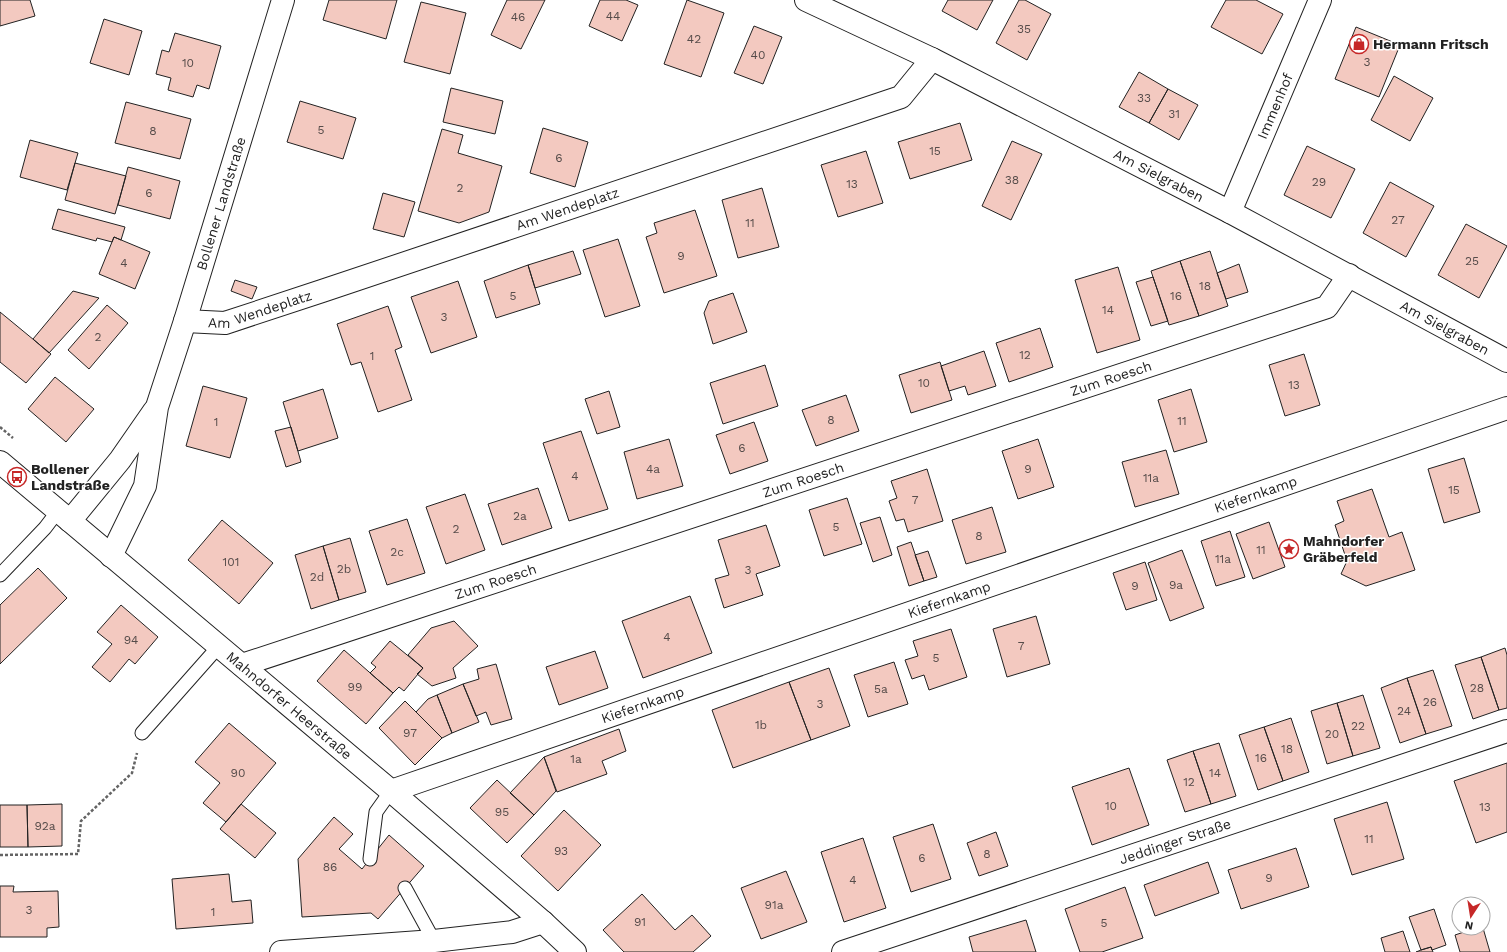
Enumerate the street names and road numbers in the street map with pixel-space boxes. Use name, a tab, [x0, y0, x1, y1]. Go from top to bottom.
street label: Immenhof	[1254, 70, 1296, 141]
street label: Bollener Landstraße	[193, 135, 249, 272]
street label: Am Sielgraben	[1111, 146, 1206, 205]
street label: Am Wendeplatz	[514, 184, 621, 233]
street label: Am Wendeplatz	[208, 287, 314, 331]
street label: Am Sielgraben	[1397, 297, 1492, 358]
street label: Zum Roesch	[1068, 357, 1154, 399]
street label: Zum Roesch	[760, 459, 846, 501]
street label: Kiefernkamp	[1212, 473, 1299, 516]
street label: Zum Roesch	[453, 560, 538, 602]
street label: Kiefernkamp	[906, 578, 993, 621]
street label: Mahndorfer Heerstraße	[223, 648, 355, 763]
street label: Kiefernkamp	[599, 683, 686, 726]
street label: Jeddinger Straße	[1117, 815, 1233, 867]

